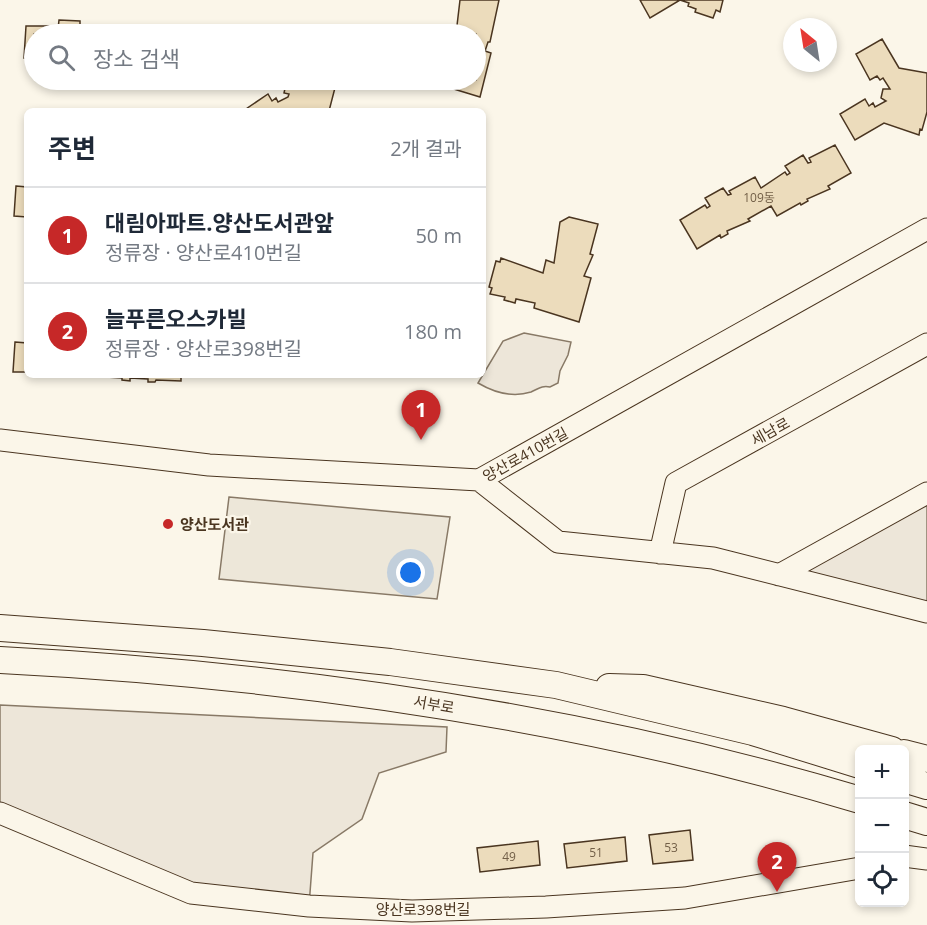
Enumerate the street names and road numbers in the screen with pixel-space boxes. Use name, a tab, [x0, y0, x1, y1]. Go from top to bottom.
street label: 세남로	[747, 412, 793, 450]
street label: 양산로410번길	[479, 422, 571, 486]
street label: 서부로	[412, 691, 456, 717]
street label: 양산로398번길	[376, 899, 470, 919]

